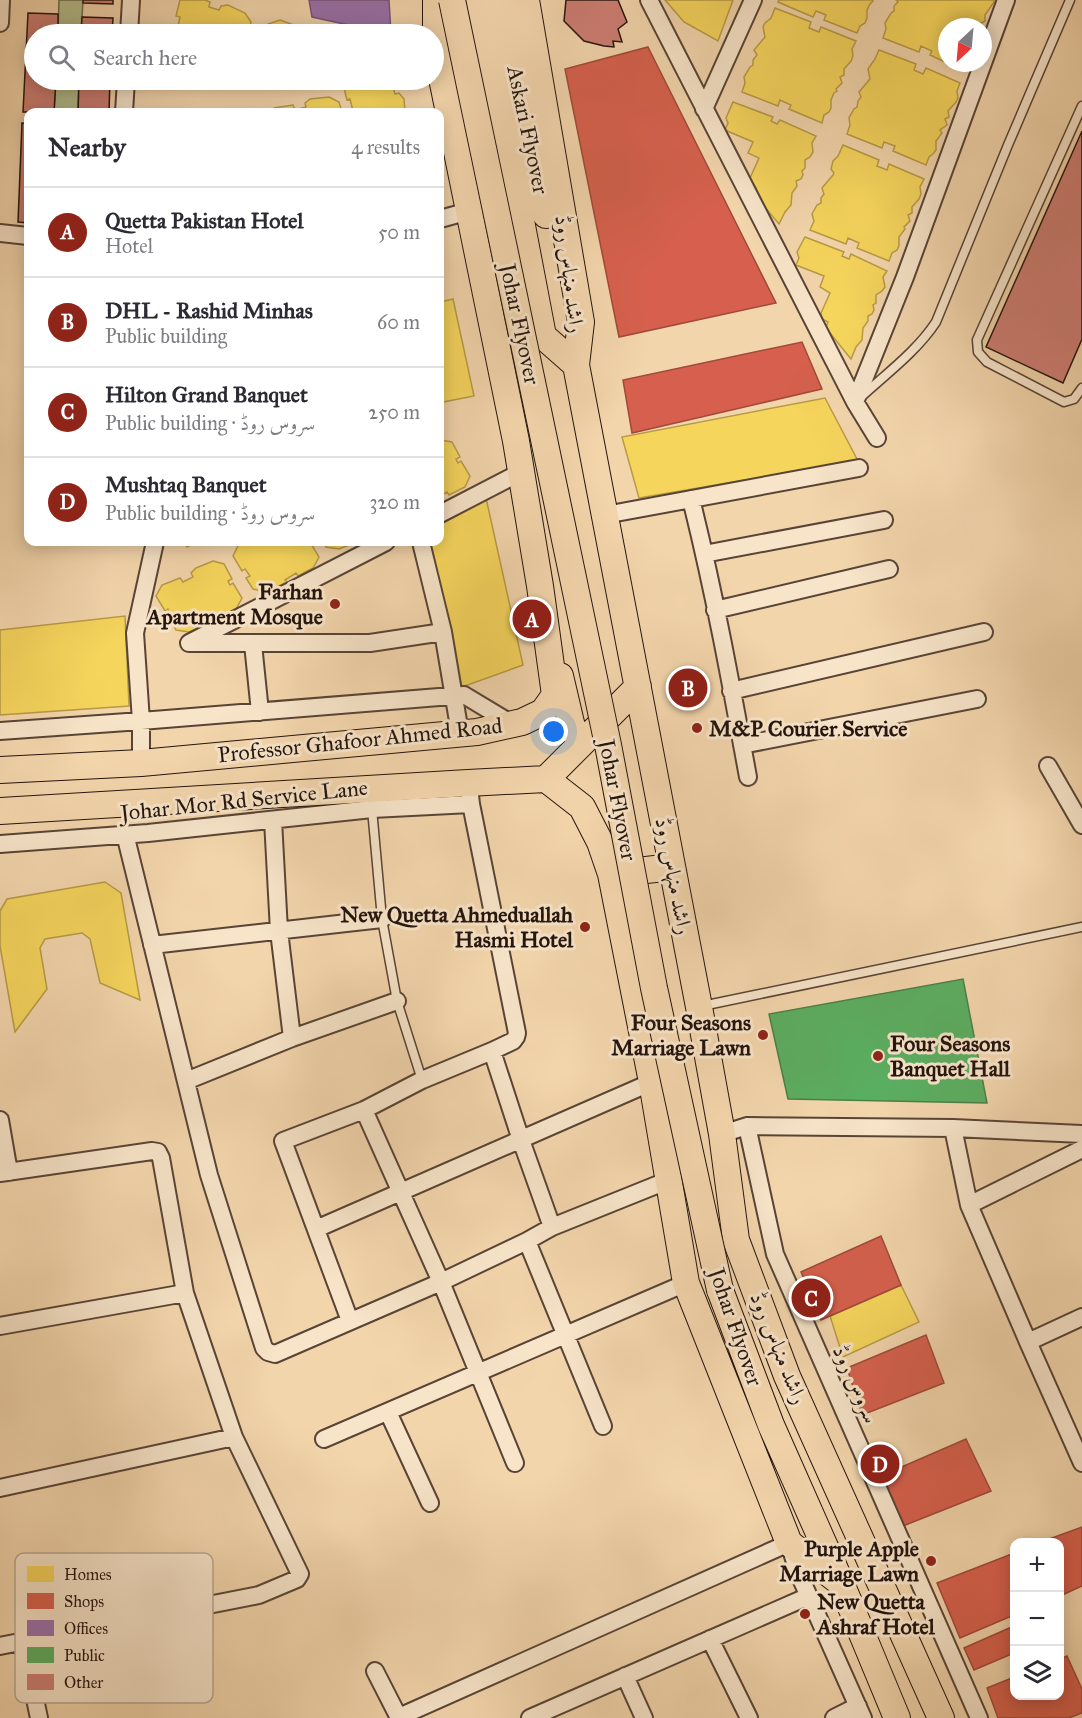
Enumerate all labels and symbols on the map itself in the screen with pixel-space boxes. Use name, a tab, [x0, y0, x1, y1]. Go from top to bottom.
north arrow	[938, 18, 992, 72]
street label: Askari Flyover	[501, 63, 555, 197]
street label: راشد منہاس روڈ	[548, 213, 591, 335]
street label: Johar Flyover	[494, 259, 546, 388]
place label: Farhan Apartment Mosque	[145, 578, 323, 630]
pin: A	[512, 596, 552, 642]
marker: Farhan Apartment Mosque	[328, 597, 342, 611]
pin: B	[668, 666, 708, 710]
street label: Professor Ghafoor Ahmed Road	[216, 712, 504, 768]
place label: M&P Courier Service	[709, 715, 907, 742]
your location	[539, 717, 568, 746]
marker: M&P Courier Service	[690, 721, 704, 735]
street label: Johar Flyover	[593, 735, 643, 864]
street label: Johar Mor Rd Service Lane	[117, 774, 369, 827]
street label: راشد منہاس روڈ	[648, 815, 699, 937]
place label: New Quetta Ahmeduallah Hasmi Hotel	[340, 901, 574, 953]
marker: New Quetta Ahmeduallah Hasmi Hotel	[578, 920, 592, 934]
place label: Four Seasons Marriage Lawn	[611, 1009, 751, 1061]
marker: Four Seasons Marriage Lawn	[756, 1028, 770, 1042]
place label: Four Seasons Banquet Hall	[890, 1030, 1011, 1082]
marker: Four Seasons Banquet Hall	[871, 1049, 885, 1063]
street label: Johar Flyover	[703, 1263, 769, 1390]
pin: C	[792, 1276, 830, 1320]
street label: راشد منہاس روڈ	[743, 1288, 814, 1409]
street label: سروس روڈ	[826, 1341, 885, 1428]
pin: D	[860, 1442, 900, 1486]
place label: Purple Apple Marriage Lawn	[779, 1535, 919, 1587]
legend	[15, 1553, 213, 1703]
marker: Purple Apple Marriage Lawn	[924, 1554, 938, 1568]
text: Homes	[64, 1565, 112, 1584]
place label: New Quetta Ashraf Hotel	[815, 1588, 936, 1640]
text: Shops	[64, 1592, 104, 1611]
marker: New Quetta Ashraf Hotel	[798, 1607, 812, 1621]
text: Offices	[64, 1619, 108, 1638]
text: Public	[64, 1646, 105, 1665]
text: Other	[64, 1673, 103, 1692]

